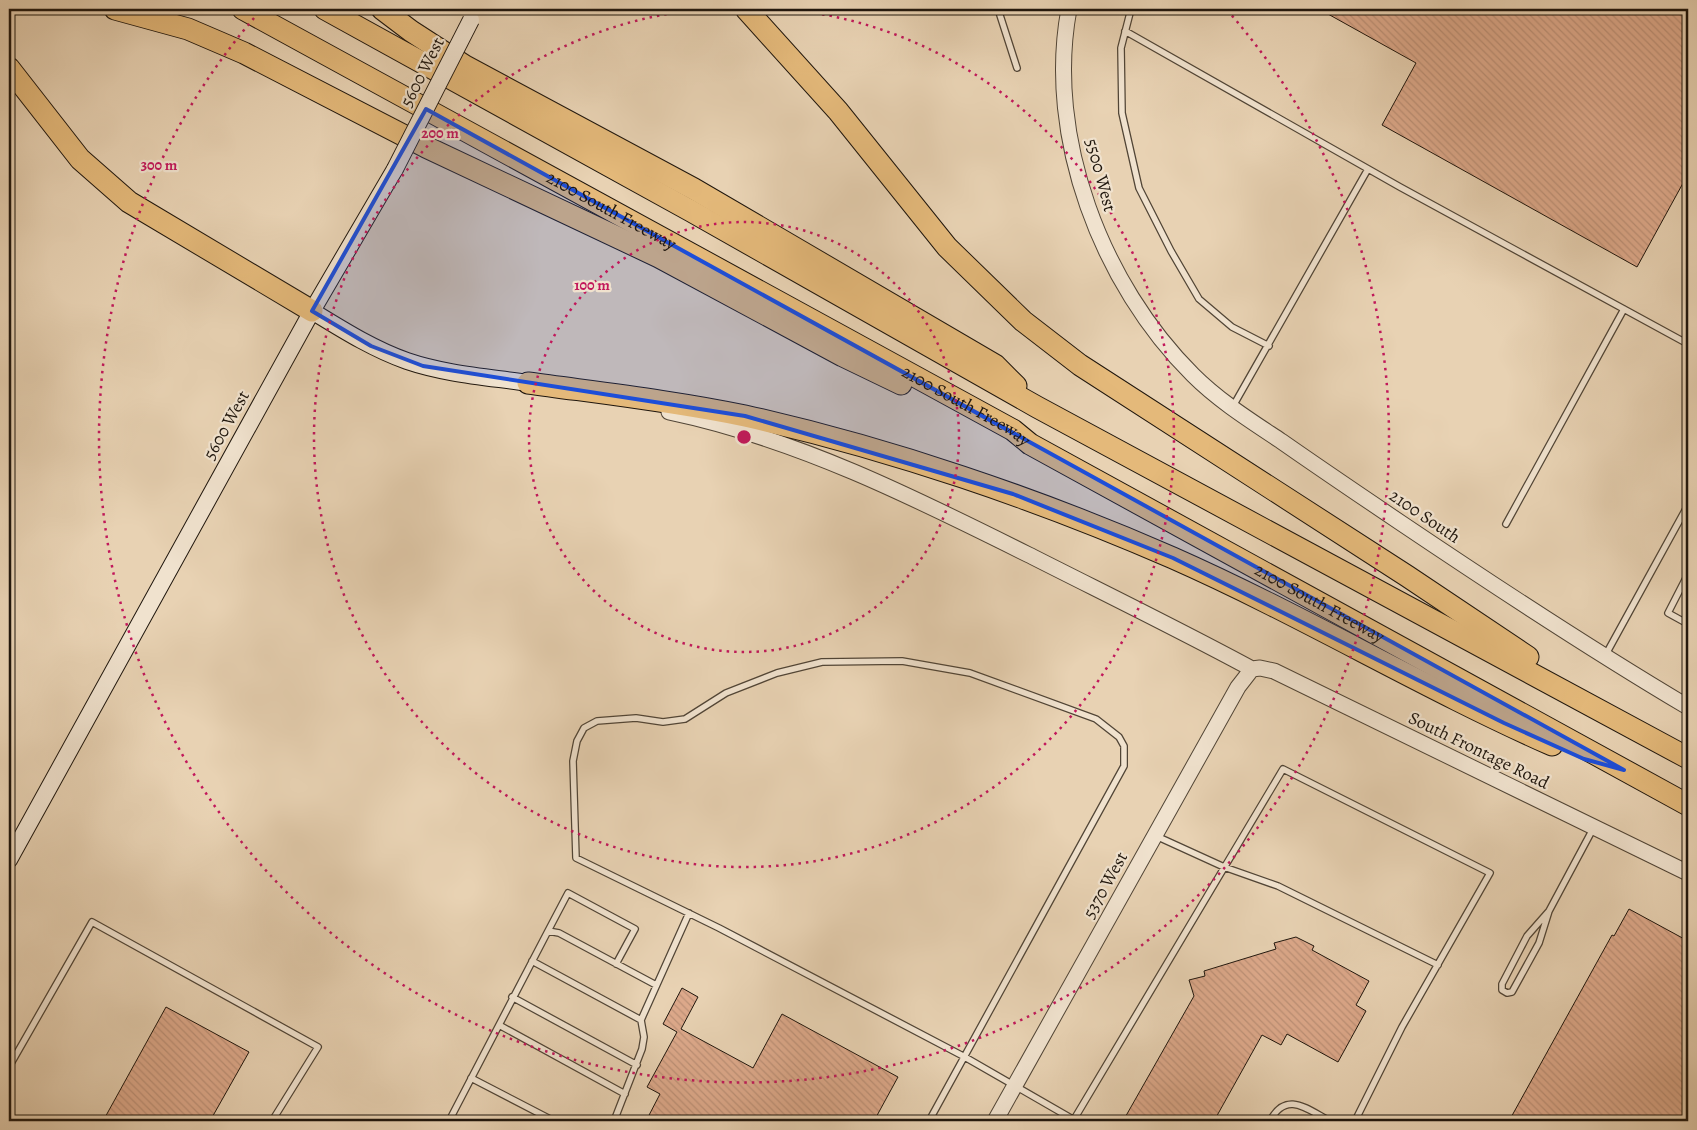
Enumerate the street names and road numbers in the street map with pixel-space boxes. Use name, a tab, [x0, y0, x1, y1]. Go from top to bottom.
street label: 5600 West	[394, 33, 450, 111]
street label: 5500 West	[1080, 136, 1122, 214]
street label: 2100 South Freeway	[542, 165, 682, 256]
street label: 2100 South Freeway	[898, 360, 1037, 452]
street label: 5600 West	[197, 386, 255, 464]
street label: 2100 South	[1385, 483, 1466, 549]
street label: 2100 South Freeway	[1250, 558, 1390, 649]
street label: South Frontage Road	[1405, 705, 1554, 795]
street label: 5370 West	[1077, 847, 1133, 923]

